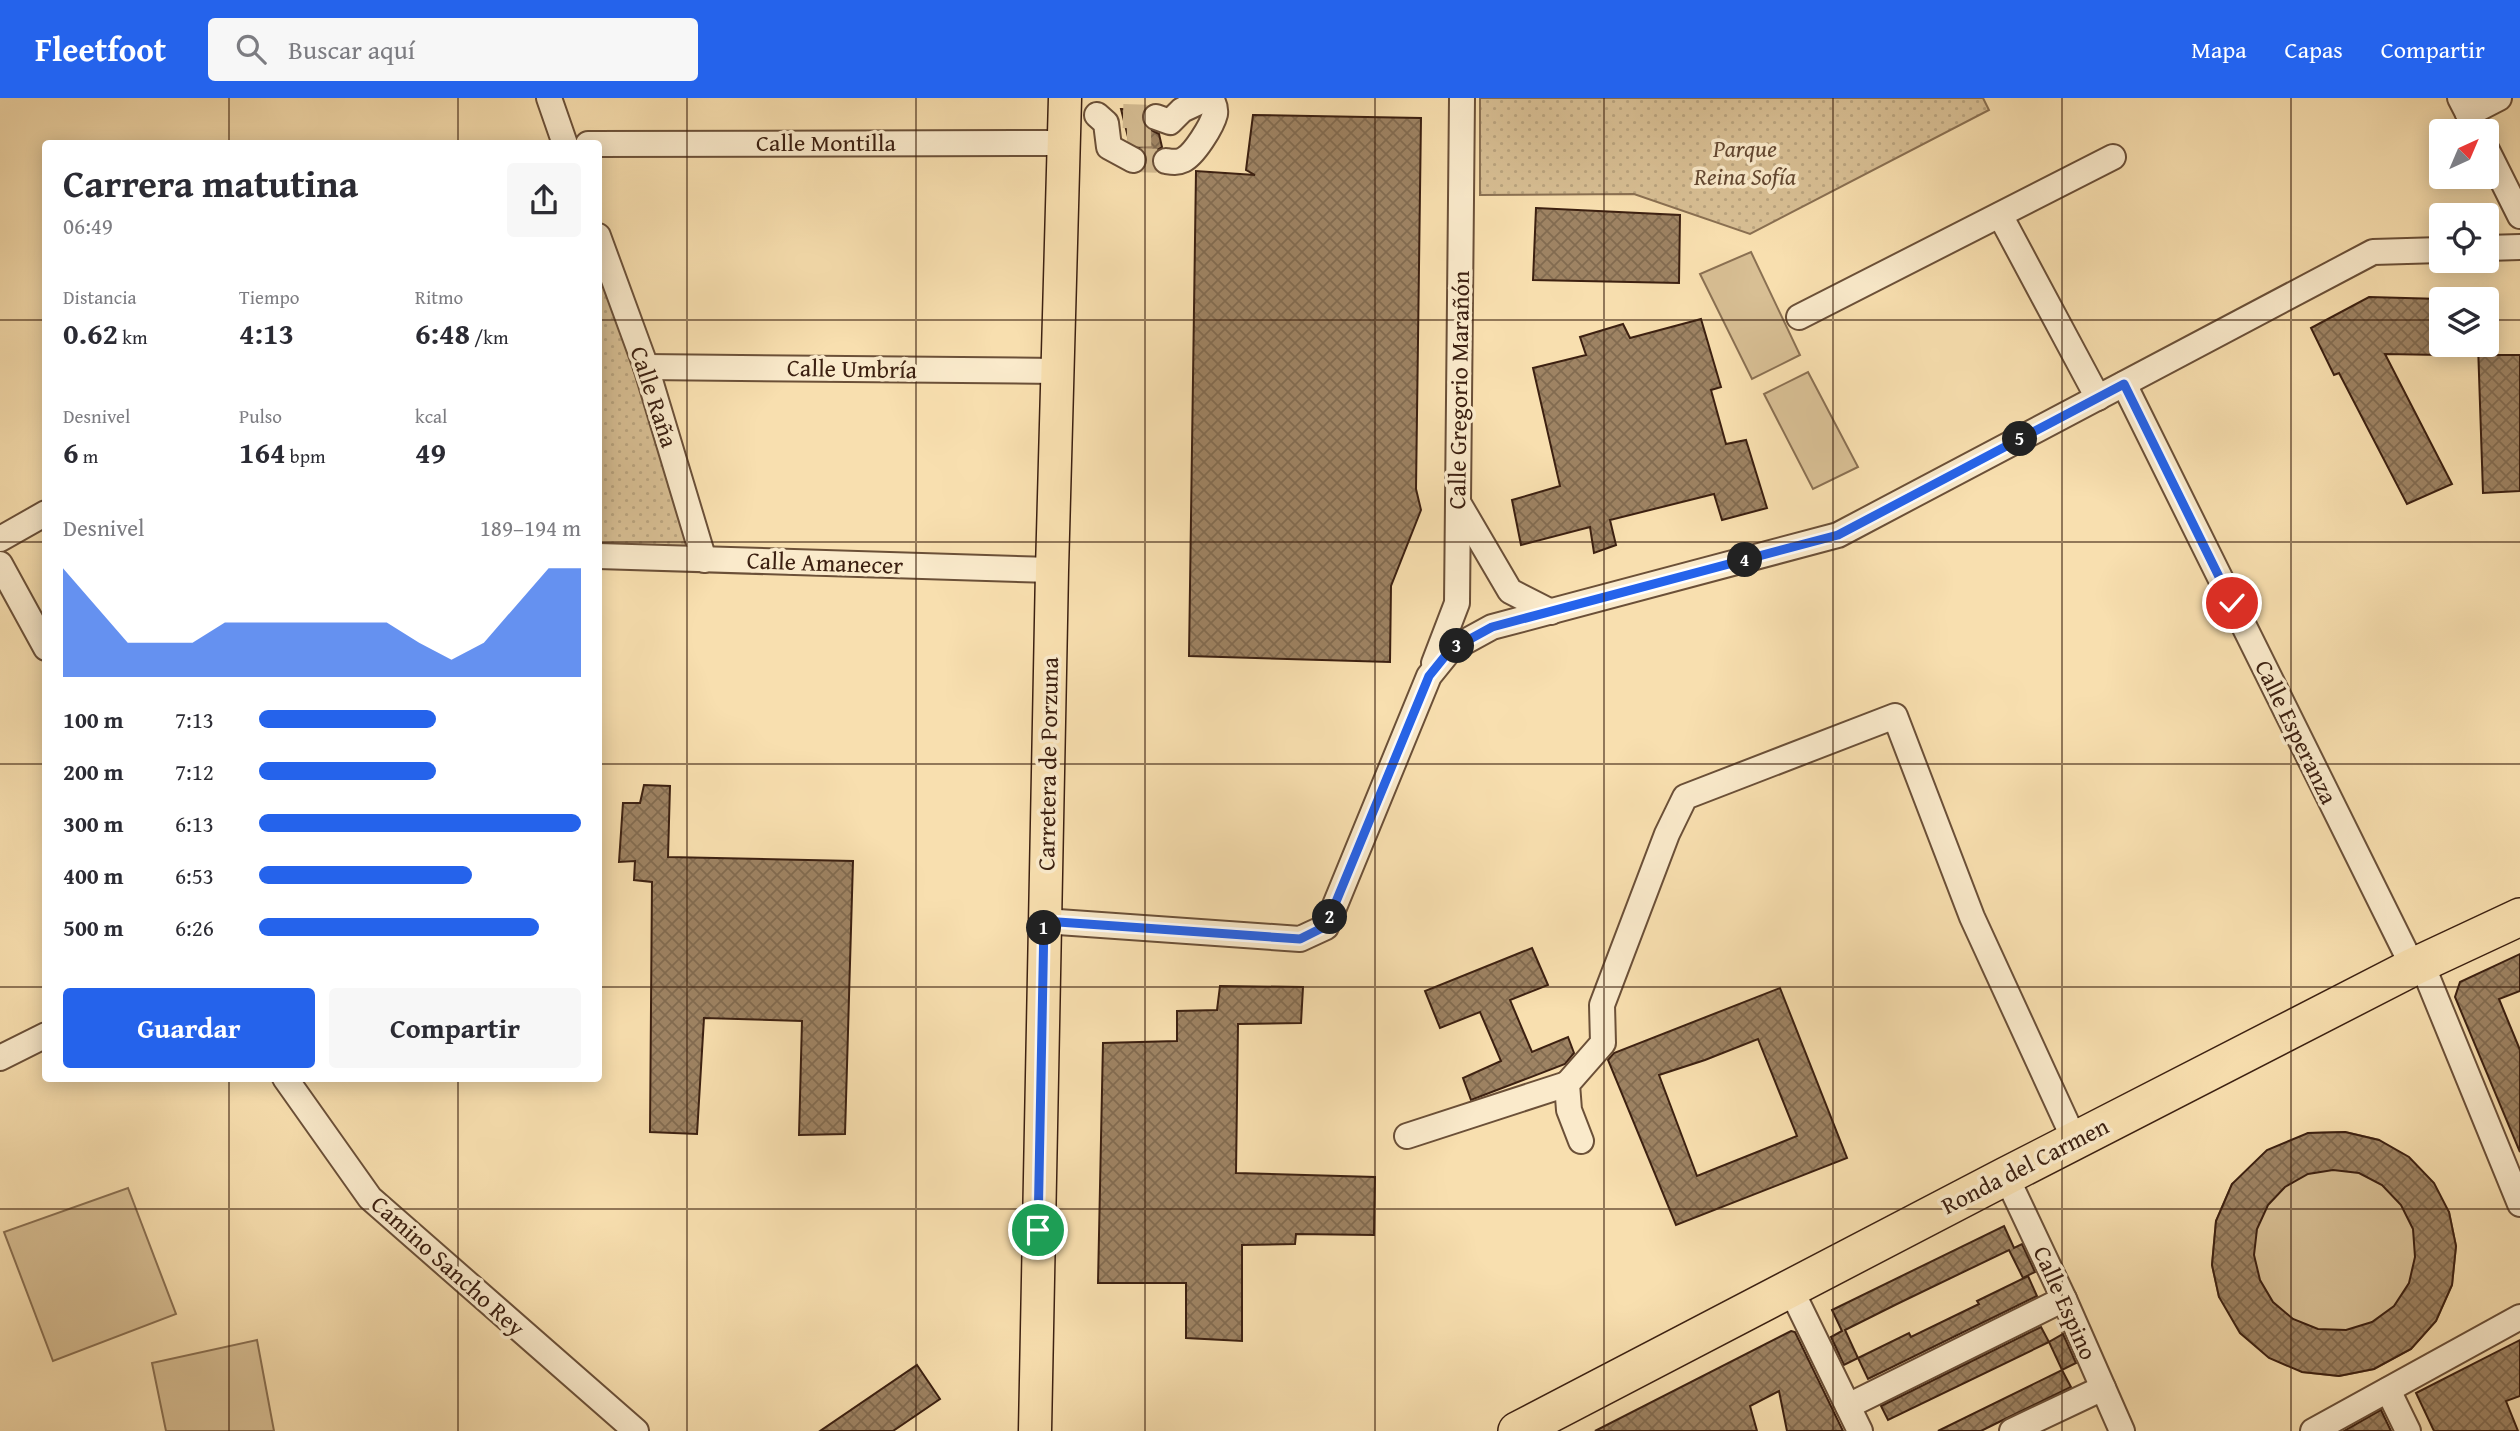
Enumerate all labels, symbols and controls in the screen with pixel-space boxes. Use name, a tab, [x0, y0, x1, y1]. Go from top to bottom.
search box	[208, 18, 698, 81]
text: Fleetfoot	[35, 25, 166, 73]
icon: search	[232, 30, 270, 68]
text: Buscar aquí	[288, 30, 415, 69]
text: Mapa	[2191, 32, 2247, 67]
text: Capas	[2285, 32, 2343, 67]
text: Compartir	[2381, 32, 2485, 67]
north arrow	[2429, 119, 2499, 189]
map controls	[2429, 119, 2499, 357]
street label: Calle Montilla	[756, 125, 897, 160]
park label: Parque Reina Sofía	[1693, 131, 1796, 194]
text: Carrera matutina	[63, 155, 358, 211]
button: share	[507, 163, 581, 237]
button: locate	[2429, 203, 2499, 273]
text: 06:49	[63, 209, 113, 242]
street label: Calle Gregorio Marañón	[1439, 270, 1478, 510]
text: Distancia	[63, 283, 137, 311]
text: Tiempo	[239, 283, 299, 311]
text: Ritmo	[415, 283, 463, 311]
button: layers	[2429, 287, 2499, 357]
text: 0.62	[63, 311, 118, 355]
text: 4:13	[239, 311, 294, 355]
text: 6:48	[415, 311, 470, 355]
text: km	[118, 323, 147, 351]
text: /km	[470, 323, 508, 351]
street label: Calle Raña	[622, 342, 687, 453]
street label: Calle Umbría	[787, 350, 918, 387]
text: Desnivel	[63, 402, 130, 430]
text: Pulso	[239, 402, 282, 430]
text: kcal	[415, 402, 447, 430]
pin: 5	[2002, 422, 2038, 456]
text: 5	[2015, 424, 2024, 452]
text: 6	[63, 430, 79, 474]
text: 164	[239, 430, 286, 474]
text: 49	[415, 430, 446, 474]
text: m	[79, 442, 98, 470]
text: bpm	[286, 442, 325, 470]
text: Desnivel	[63, 511, 144, 544]
text: 189–194 m	[480, 511, 581, 544]
street label: Calle Amanecer	[746, 542, 904, 583]
pin: 4	[1728, 542, 1762, 578]
text: 4	[1740, 545, 1749, 573]
pin	[2202, 573, 2262, 633]
icon: check	[2213, 584, 2251, 622]
pin: 3	[1440, 628, 1474, 664]
text: 3	[1452, 631, 1461, 659]
street label: Calle Esperanza	[2246, 654, 2347, 810]
street label: Carretera de Porzuna	[1028, 656, 1067, 871]
text: 100 m	[63, 703, 124, 736]
text: 7:13	[175, 703, 214, 736]
text: 200 m	[63, 755, 124, 788]
text: 7:12	[175, 755, 214, 788]
text: 300 m	[63, 807, 124, 840]
text: 6:13	[175, 807, 214, 840]
text: 400 m	[63, 859, 124, 892]
text: 6:53	[175, 859, 214, 892]
pin: 2	[1312, 900, 1348, 934]
text: 2	[1325, 902, 1334, 930]
pin: 1	[1026, 910, 1062, 946]
text: 500 m	[63, 911, 124, 944]
text: 6:26	[175, 911, 214, 944]
text: 1	[1039, 913, 1048, 941]
button: Guardar	[63, 988, 315, 1068]
button: Compartir	[329, 988, 581, 1068]
street label: Ronda del Carmen	[1935, 1108, 2115, 1223]
street label: Camino Sancho Rey	[364, 1187, 533, 1344]
pin	[1008, 1200, 1068, 1260]
icon: arrive	[1019, 1211, 1057, 1249]
street label: Calle Espino	[2025, 1240, 2106, 1365]

